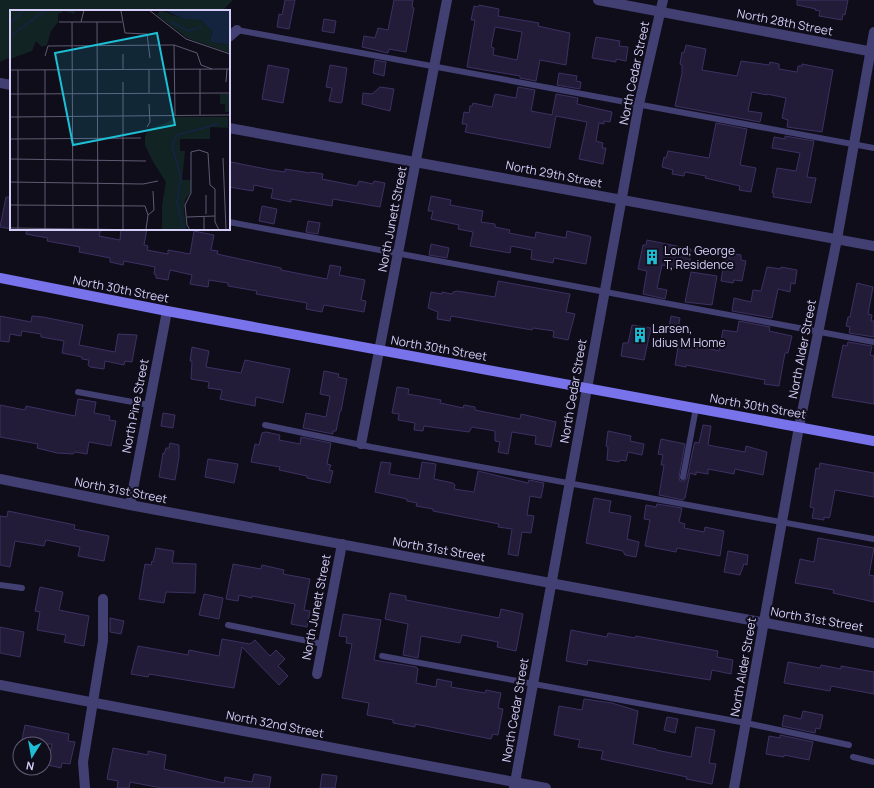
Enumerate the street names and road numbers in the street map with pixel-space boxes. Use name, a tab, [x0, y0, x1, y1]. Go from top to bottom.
street label: North 28th Street	[736, 4, 835, 40]
street label: North Cedar Street	[615, 20, 653, 126]
street label: North 29th Street	[504, 156, 604, 192]
street label: North Junett Street	[373, 165, 411, 273]
street label: North 30th Street	[72, 271, 171, 307]
street label: North Alder Street	[784, 298, 820, 400]
street label: North 30th Street	[390, 331, 489, 365]
street label: North Cedar Street	[555, 337, 591, 444]
street label: North Pine Street	[118, 357, 153, 455]
street label: North 30th Street	[709, 389, 808, 423]
street label: North 31st Street	[73, 473, 169, 507]
street label: North 31st Street	[391, 532, 487, 566]
street label: North Junett Street	[297, 553, 335, 661]
street label: North 31st Street	[769, 602, 865, 636]
street label: North Alder Street	[726, 616, 760, 718]
street label: North Cedar Street	[497, 656, 533, 763]
street label: North 32nd Street	[225, 706, 326, 742]

